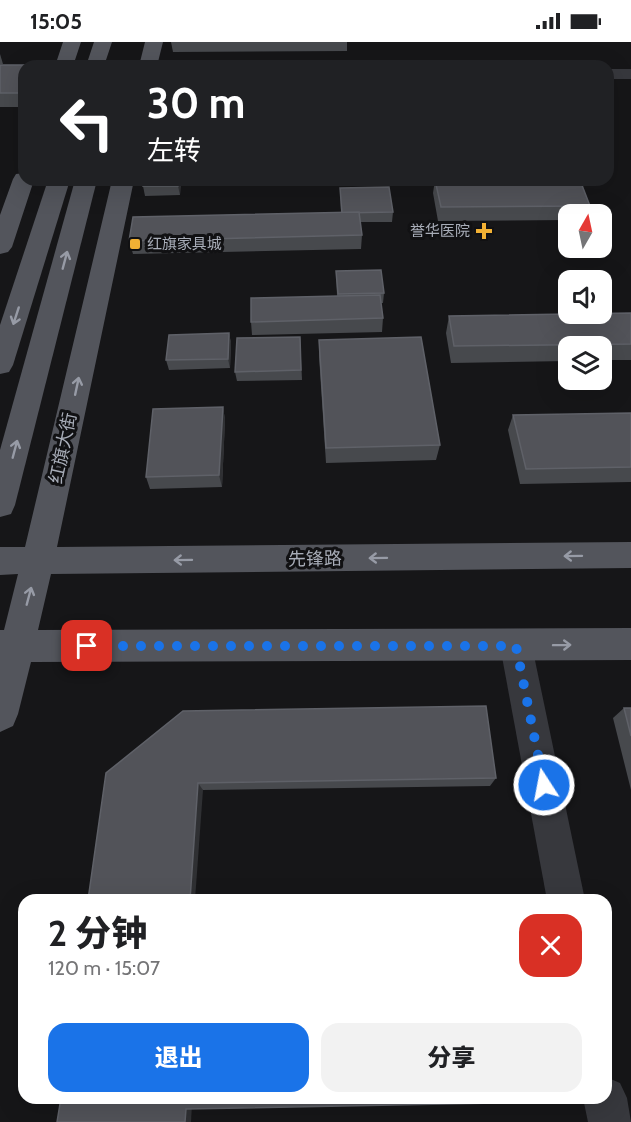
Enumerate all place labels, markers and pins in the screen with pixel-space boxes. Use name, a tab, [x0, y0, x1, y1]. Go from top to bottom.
place label: 誉华医院	[410, 222, 470, 240]
marker: 誉华医院	[475, 222, 493, 240]
place label: 红旗家具城	[147, 235, 222, 253]
marker: 红旗家具城	[128, 237, 142, 251]
pin	[61, 620, 112, 671]

